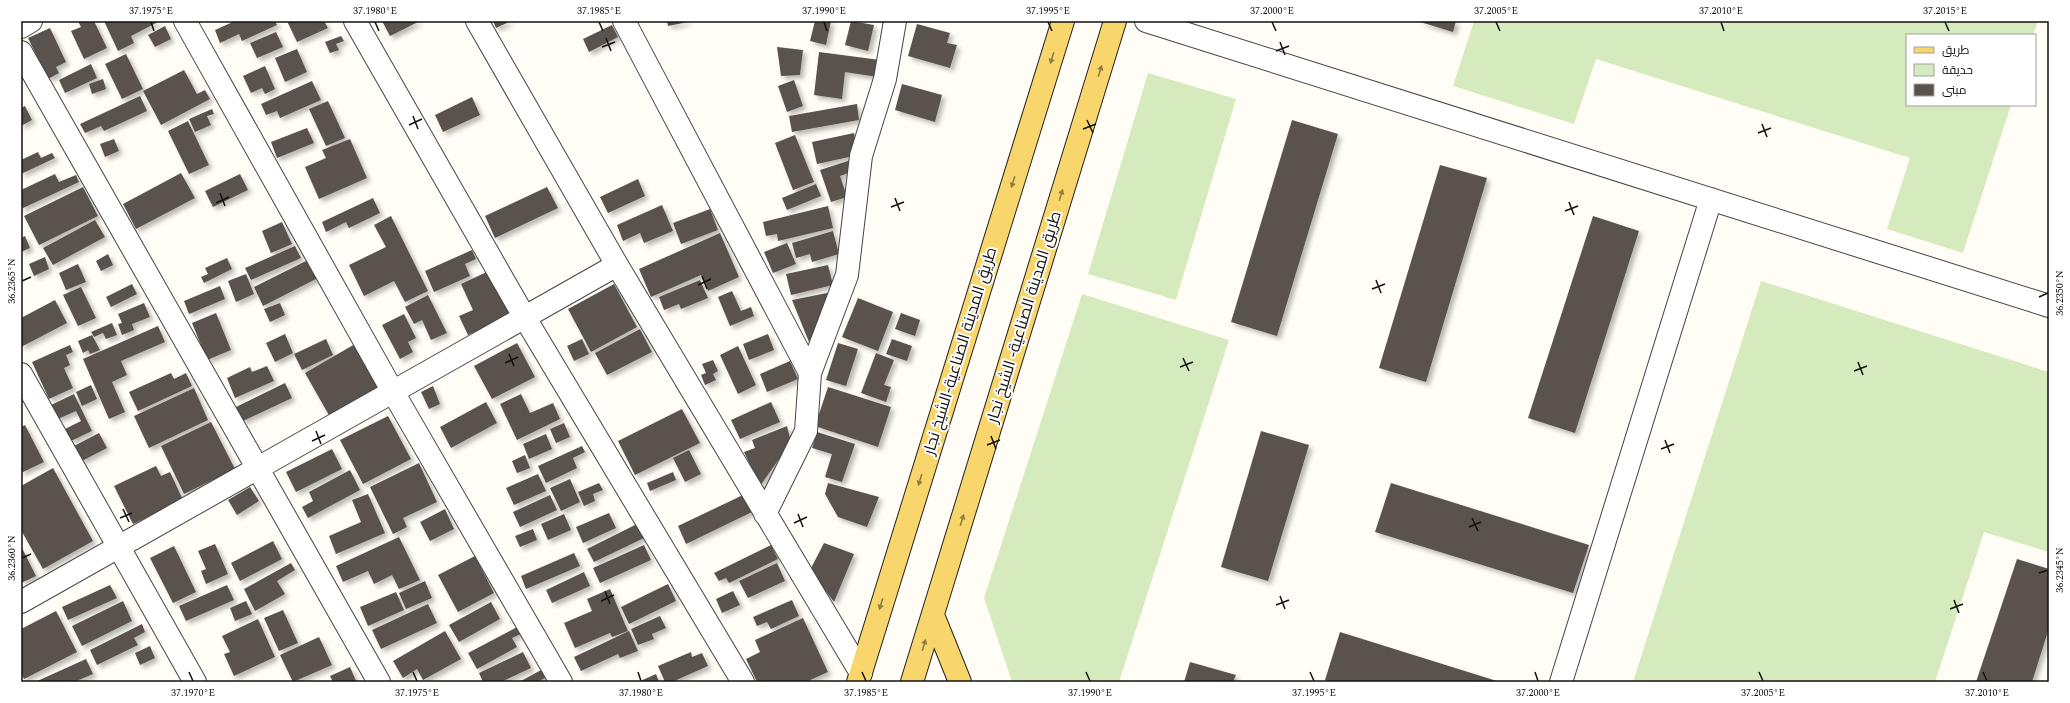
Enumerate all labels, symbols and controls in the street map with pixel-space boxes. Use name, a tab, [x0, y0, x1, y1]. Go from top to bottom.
text: 37.1975°E	[129, 3, 173, 19]
text: 37.1980°E	[353, 3, 397, 19]
text: 37.1985°E	[577, 3, 621, 19]
text: 37.1990°E	[802, 3, 846, 19]
text: 37.1995°E	[1026, 3, 1070, 19]
text: 37.2000°E	[1250, 3, 1294, 19]
text: 37.2005°E	[1474, 3, 1518, 19]
text: 37.2010°E	[1699, 3, 1743, 19]
text: 37.2015°E	[1923, 3, 1967, 19]
legend	[1906, 34, 2036, 106]
text: طريق	[1942, 41, 1970, 60]
one-way arrow	[1049, 53, 1055, 65]
text: حديقة	[1942, 61, 1973, 80]
one-way arrow	[1097, 65, 1103, 77]
text: مبنى	[1942, 81, 1967, 100]
one-way arrow	[1010, 177, 1016, 189]
one-way arrow	[1059, 189, 1065, 201]
street label: طريق المدينة الصناعية- الشيخ نجار	[980, 208, 1068, 427]
street label: طريق المدينة الصناعية-الشيخ نجار	[917, 244, 1003, 459]
text: 36.2365°N	[4, 258, 20, 304]
text: 36.2350°N	[2052, 270, 2068, 316]
one-way arrow	[917, 474, 923, 486]
one-way arrow	[959, 514, 965, 526]
text: 36.2360°N	[4, 535, 20, 581]
text: 36.2345°N	[2052, 547, 2068, 593]
one-way arrow	[878, 599, 884, 611]
one-way arrow	[921, 638, 927, 650]
text: 37.1970°E	[171, 685, 215, 701]
text: 37.1975°E	[395, 685, 439, 701]
text: 37.1980°E	[619, 685, 663, 701]
text: 37.1985°E	[844, 685, 888, 701]
text: 37.1990°E	[1068, 685, 1112, 701]
text: 37.1995°E	[1292, 685, 1336, 701]
text: 37.2000°E	[1516, 685, 1560, 701]
text: 37.2005°E	[1741, 685, 1785, 701]
text: 37.2010°E	[1965, 685, 2009, 701]

